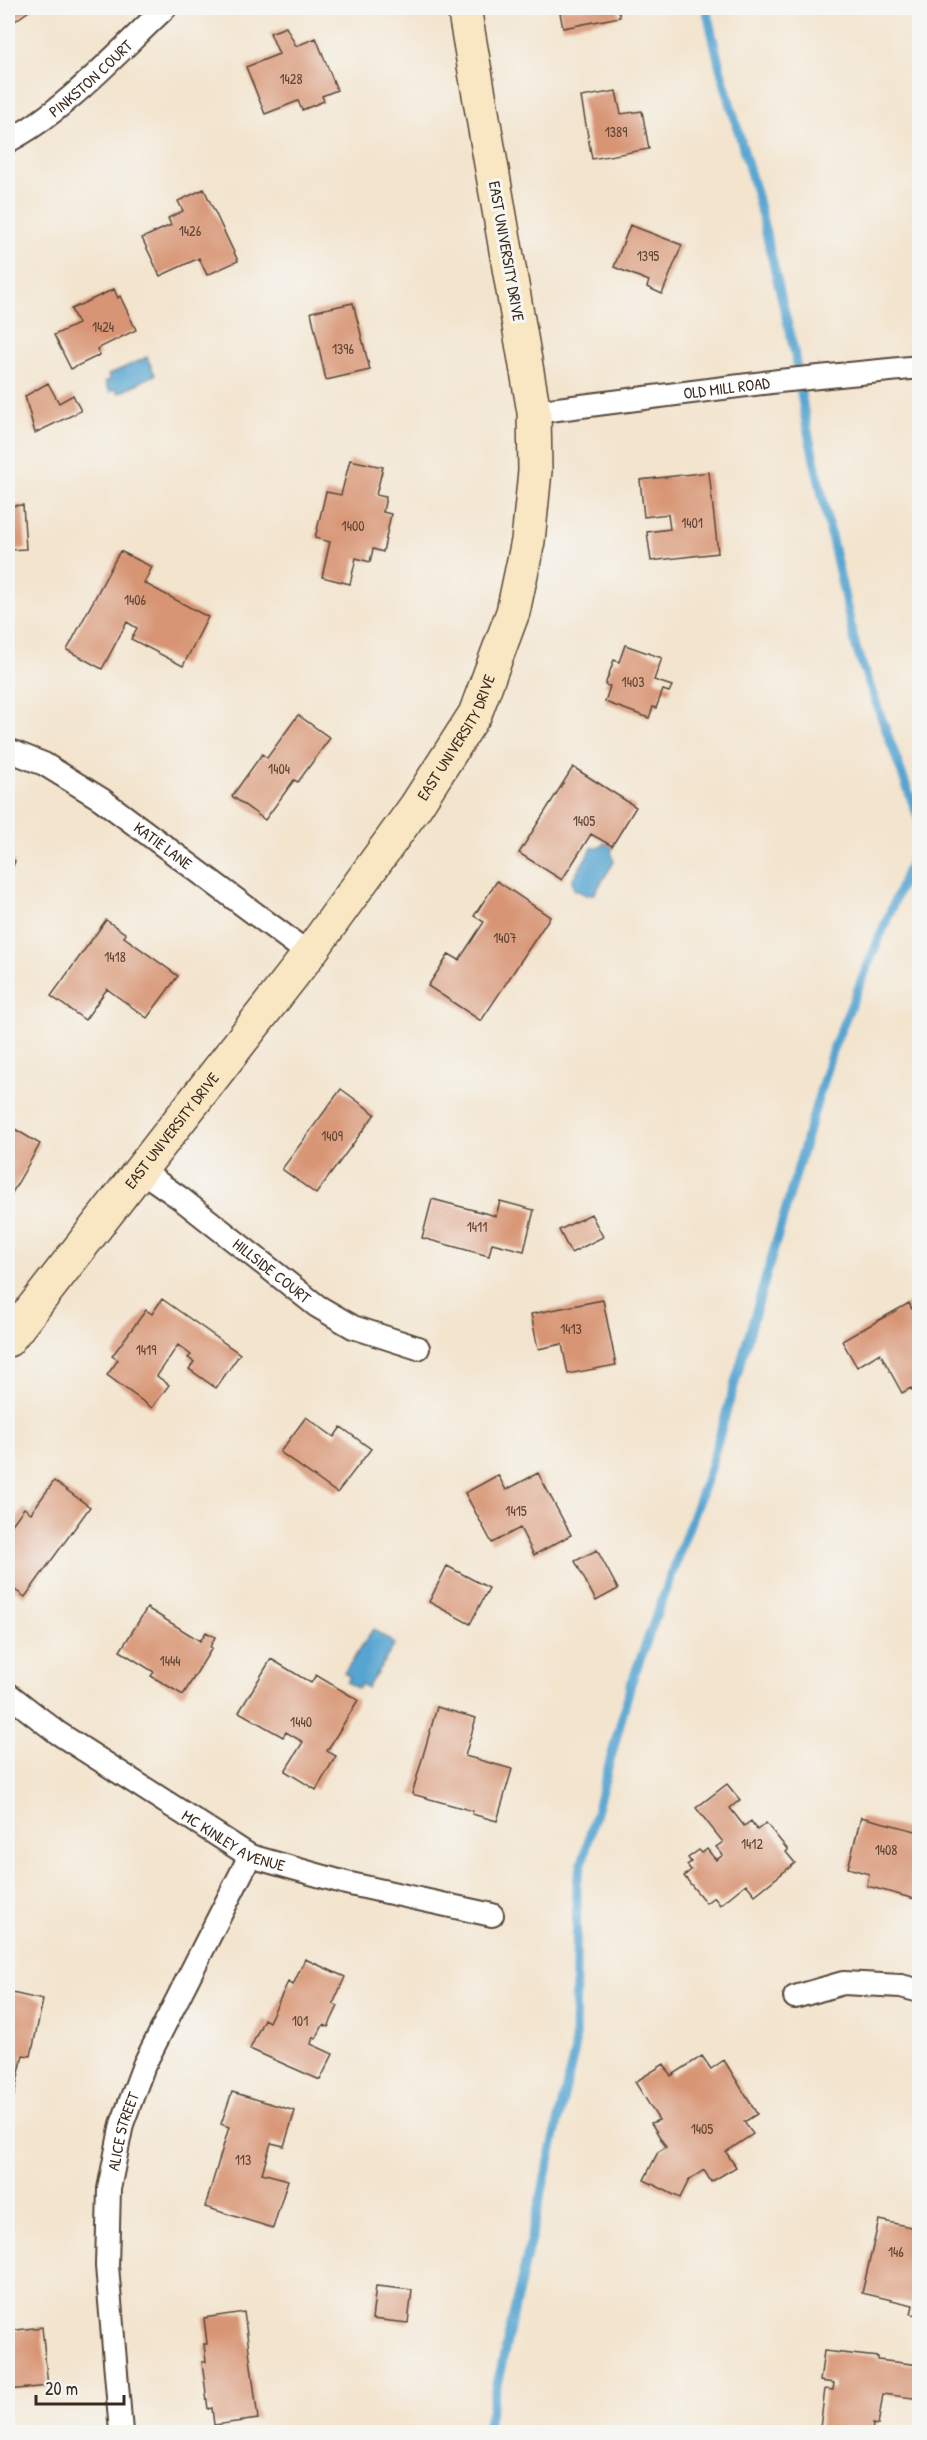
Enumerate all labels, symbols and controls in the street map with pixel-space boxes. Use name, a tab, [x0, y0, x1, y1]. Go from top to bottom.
street label: PINKSTON COURT	[44, 34, 137, 122]
house number: 1428	[280, 69, 302, 88]
house number: 1389	[605, 122, 627, 141]
street label: EAST UNIVERSITY DRIVE	[484, 179, 530, 323]
house number: 1426	[179, 221, 202, 240]
house number: 1395	[637, 246, 659, 265]
house number: 1424	[92, 317, 114, 336]
house number: 1396	[332, 339, 354, 358]
street label: OLD MILL ROAD	[682, 371, 771, 404]
house number: 1401	[681, 513, 703, 532]
house number: 1400	[342, 516, 364, 535]
house number: 1406	[124, 590, 147, 609]
street label: EAST UNIVERSITY DRIVE	[412, 671, 500, 804]
house number: 1403	[622, 672, 644, 691]
house number: 1404	[268, 759, 290, 778]
house number: 1405	[573, 811, 595, 830]
street label: KATIE LANE	[129, 816, 197, 874]
house number: 1407	[493, 928, 517, 947]
house number: 1418	[104, 947, 126, 966]
street label: EAST UNIVERSITY DRIVE	[119, 1067, 224, 1193]
house number: 1409	[321, 1126, 343, 1145]
house number: 1411	[467, 1217, 487, 1236]
street label: HILLSIDE COURT	[228, 1233, 316, 1309]
house number: 1413	[560, 1319, 582, 1338]
house number: 1419	[136, 1340, 156, 1359]
house number: 1415	[505, 1501, 527, 1520]
house number: 1444	[160, 1651, 180, 1670]
house number: 1440	[290, 1712, 312, 1731]
street label: MC KINLEY AVENUE	[178, 1804, 288, 1876]
house number: 1412	[741, 1834, 763, 1853]
house number: 1408	[875, 1840, 897, 1859]
house number: 101	[292, 2011, 308, 2030]
street label: ALICE STREET	[102, 2088, 144, 2173]
house number: 1405	[691, 2119, 713, 2138]
house number: 113	[235, 2150, 251, 2169]
house number: 146	[888, 2242, 904, 2261]
scale bar	[36, 2368, 124, 2406]
text: 20 m	[45, 2376, 78, 2401]

